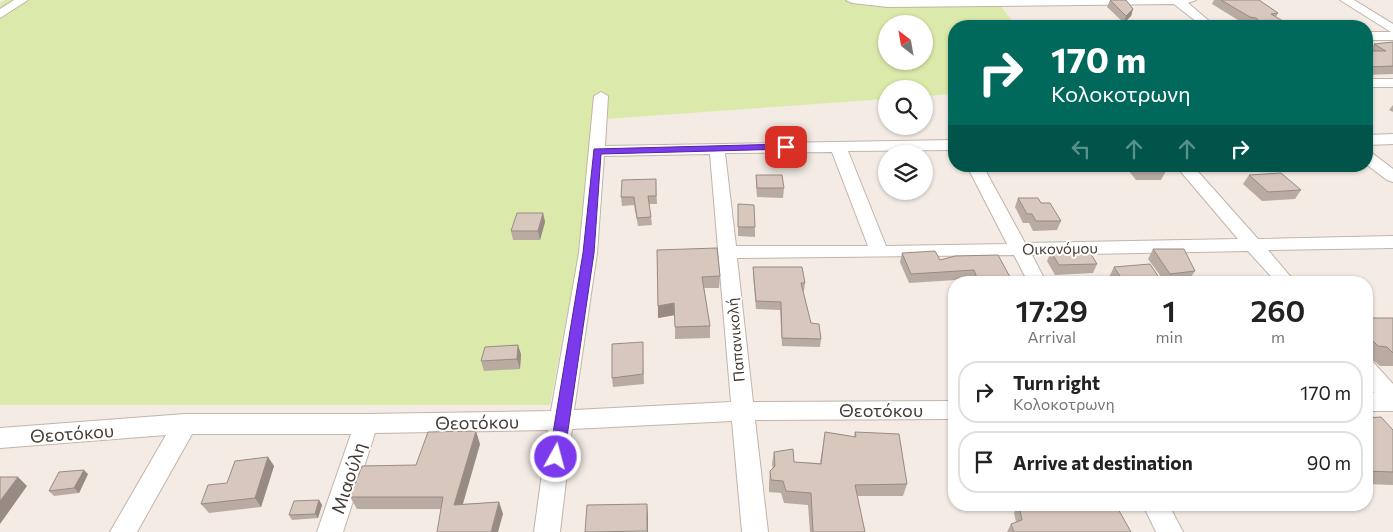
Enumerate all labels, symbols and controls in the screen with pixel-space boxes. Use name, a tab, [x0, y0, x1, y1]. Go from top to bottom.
north arrow	[878, 15, 932, 70]
map controls	[878, 15, 933, 200]
text: 170 m	[1051, 37, 1146, 80]
icon: right	[968, 40, 1033, 105]
button: search	[878, 80, 933, 135]
text: Κολοκοτρωνη	[1051, 80, 1191, 107]
pin	[765, 126, 807, 168]
icon: arrive	[772, 133, 800, 161]
icon: left	[1067, 135, 1095, 163]
icon: ahead	[1120, 135, 1148, 163]
icon: ahead	[1173, 135, 1201, 163]
icon: right	[1226, 135, 1254, 163]
button: layers	[878, 145, 933, 200]
street label: Οικονόμου	[1022, 238, 1098, 258]
text: 17:29	[1016, 291, 1088, 328]
text: 1	[1163, 291, 1176, 328]
text: 260	[1250, 291, 1305, 328]
street label: Παπανικολή	[722, 297, 748, 383]
text: Arrival	[1028, 327, 1076, 346]
text: min	[1156, 327, 1183, 346]
text: m	[1271, 327, 1285, 346]
text: Turn right	[1013, 371, 1100, 394]
icon: right	[970, 378, 998, 406]
text: 170 m	[1300, 381, 1351, 404]
text: Κολοκοτρωνη	[1013, 394, 1115, 413]
street label: Θεοτόκου	[839, 399, 923, 421]
street label: Θεοτόκου	[435, 410, 519, 434]
street label: Θεοτόκου	[29, 419, 115, 447]
position arrow	[529, 430, 581, 482]
street label: Μιαούλη	[326, 439, 370, 517]
icon: arrive	[970, 448, 998, 476]
text: Arrive at destination	[1013, 451, 1193, 474]
text: 90 m	[1307, 451, 1351, 474]

